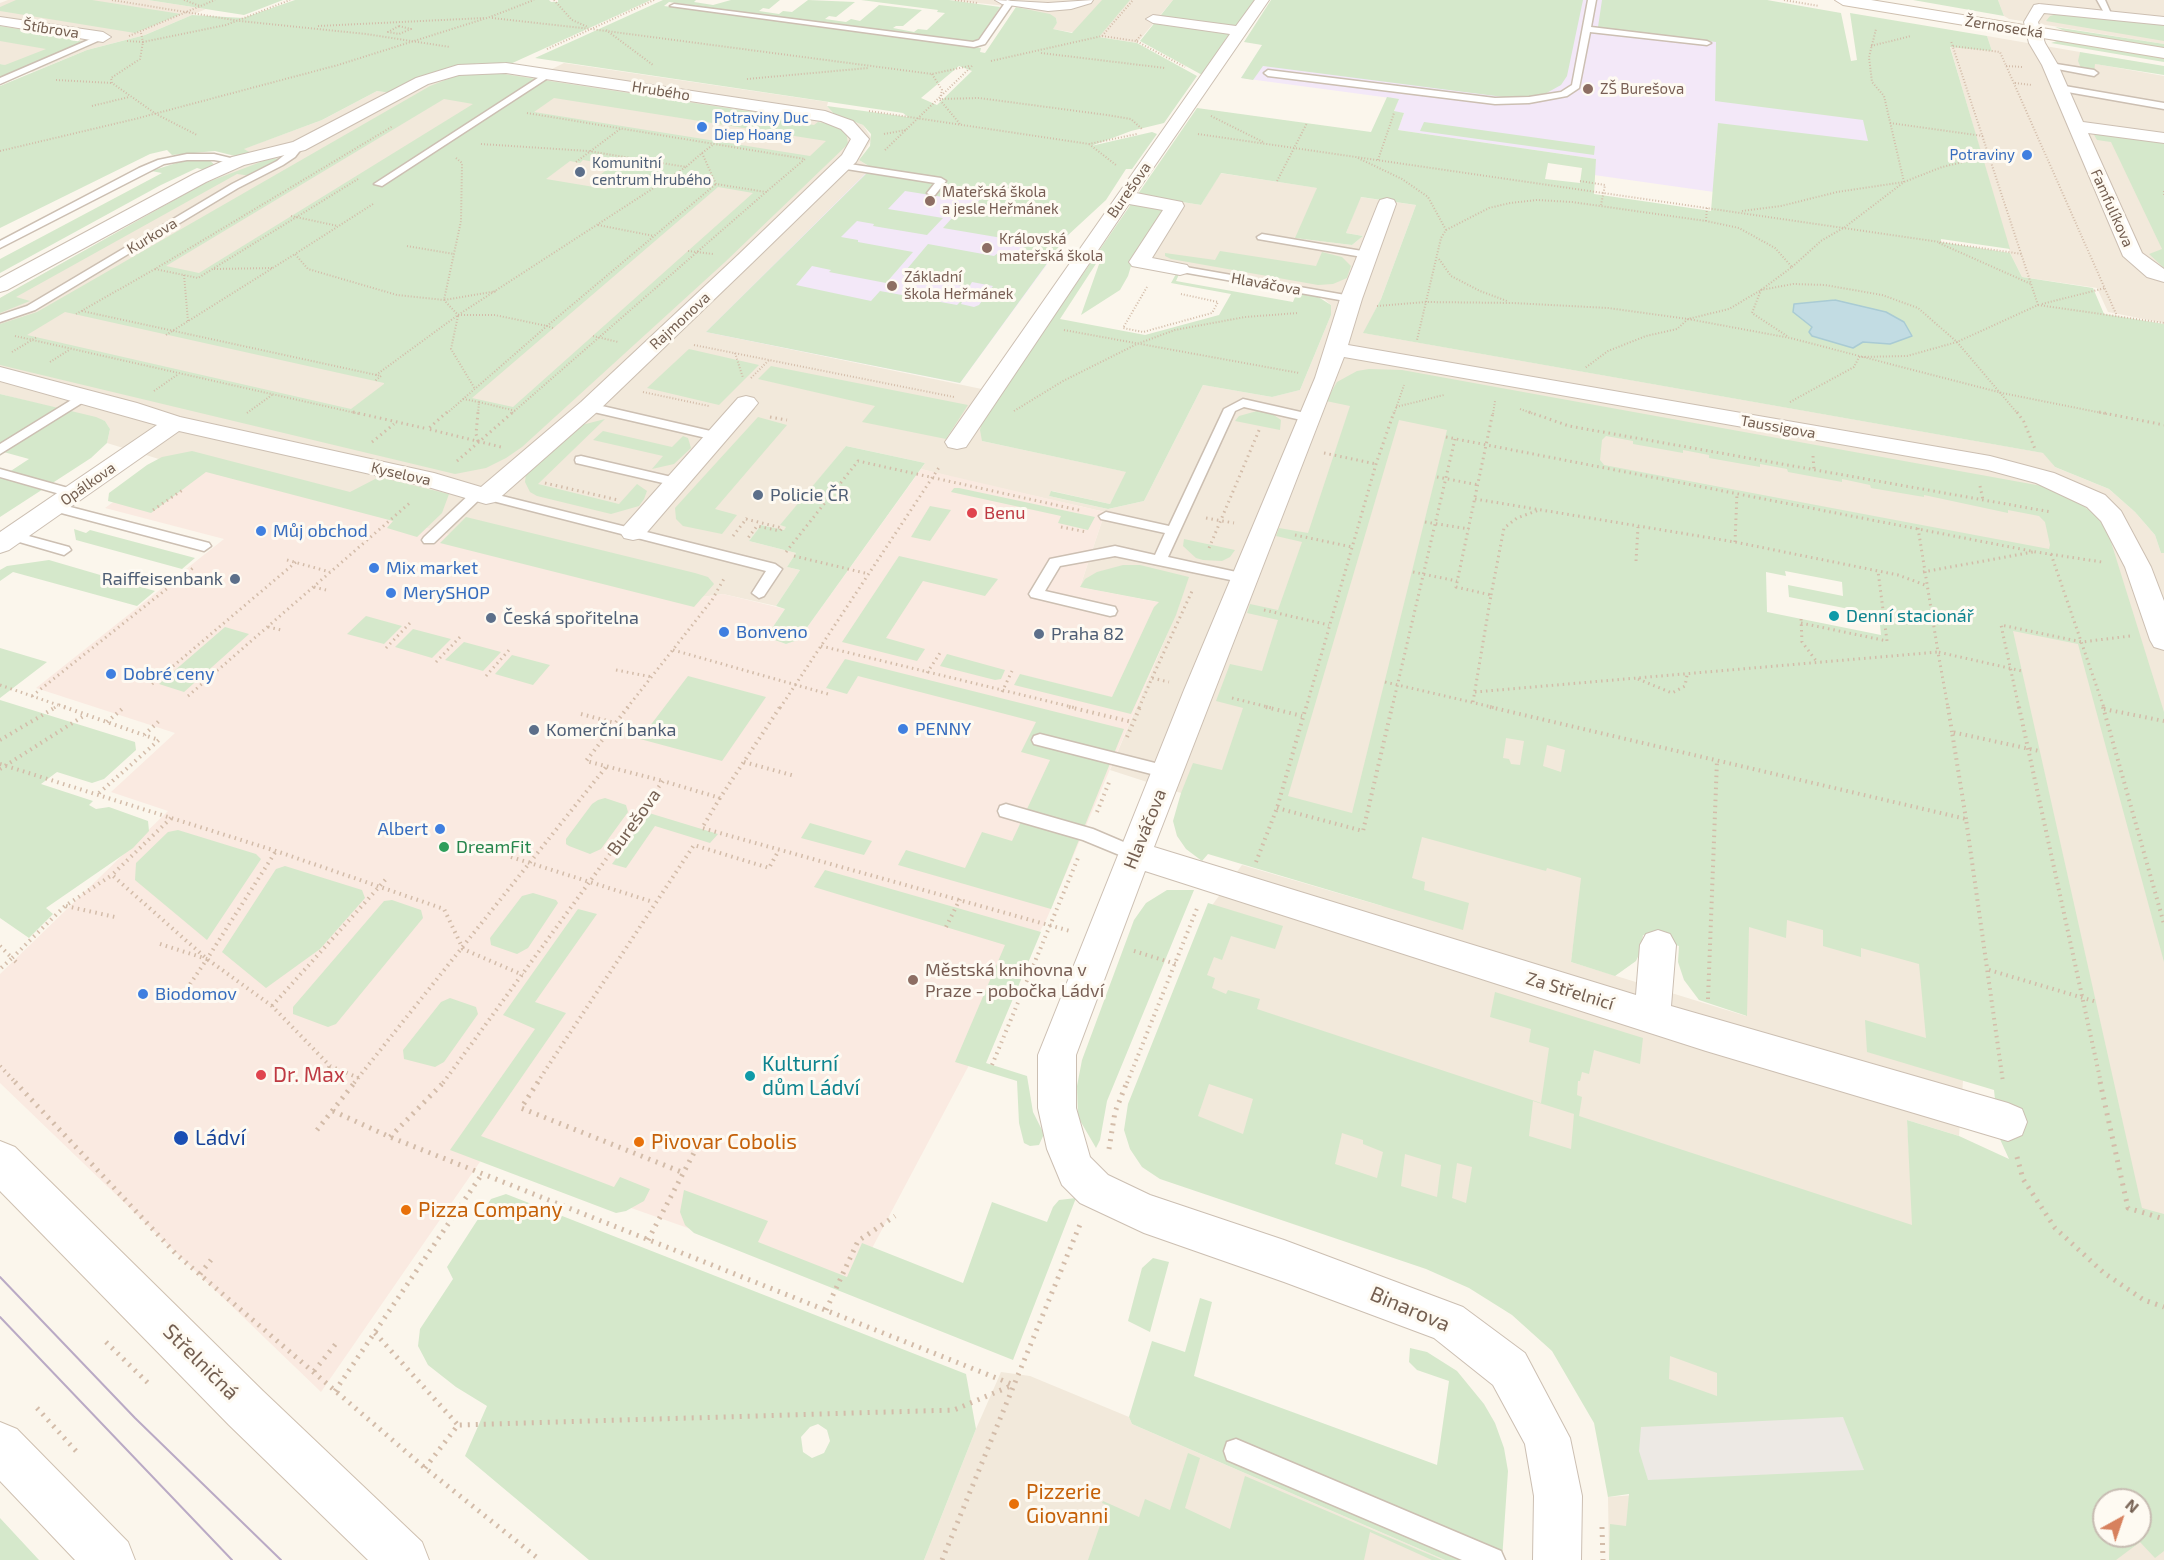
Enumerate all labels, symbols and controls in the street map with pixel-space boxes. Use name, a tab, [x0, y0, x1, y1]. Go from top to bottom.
street label: Žernosecká	[1964, 12, 2044, 42]
street label: Štíbrova	[22, 16, 80, 42]
street label: Hrubého	[631, 78, 691, 104]
place label: ZŠ Burešova	[1600, 80, 1684, 98]
marker: ZŠ Burešova	[1581, 82, 1595, 96]
place label: Potraviny Duc Diep Hoang	[714, 109, 809, 144]
marker: Potraviny Duc Diep Hoang	[695, 120, 709, 134]
place label: Potraviny	[1949, 146, 2015, 164]
marker: Potraviny	[2020, 148, 2034, 162]
place label: Komunitní centrum Hrubého	[592, 154, 711, 189]
street label: Burešova	[1103, 159, 1155, 221]
marker: Komunitní centrum Hrubého	[573, 165, 587, 179]
street label: Famfulíkova	[2087, 166, 2137, 250]
place label: Mateřská škola a jesle Heřmánek	[942, 183, 1059, 218]
marker: Mateřská škola a jesle Heřmánek	[923, 194, 937, 208]
street label: Kurkova	[124, 214, 180, 258]
place label: Královská mateřská škola	[999, 230, 1103, 265]
marker: Královská mateřská škola	[980, 241, 994, 255]
place label: Základní škola Heřmánek	[904, 268, 1013, 303]
street label: Hlaváčova	[1230, 269, 1302, 299]
marker: Základní škola Heřmánek	[885, 279, 899, 293]
street label: Rajmonova	[646, 288, 714, 354]
street label: Taussigova	[1739, 412, 1817, 442]
street label: Opálkova	[57, 458, 119, 510]
street label: Kyselova	[369, 458, 433, 490]
place label: Policie ČR	[770, 484, 849, 506]
marker: Policie ČR	[751, 488, 765, 502]
place label: Benu	[984, 502, 1026, 524]
marker: Benu	[965, 506, 979, 520]
place label: Můj obchod	[273, 520, 368, 542]
marker: Můj obchod	[254, 524, 268, 538]
place label: Mix market	[386, 557, 478, 579]
marker: Mix market	[367, 561, 381, 575]
place label: Raiffeisenbank	[102, 568, 223, 590]
marker: Raiffeisenbank	[228, 572, 242, 586]
place label: MerySHOP	[403, 582, 490, 604]
marker: MerySHOP	[384, 586, 398, 600]
place label: Denní stacionář	[1846, 605, 1974, 627]
place label: Česká spořitelna	[503, 607, 639, 629]
marker: Denní stacionář	[1827, 609, 1841, 623]
marker: Česká spořitelna	[484, 611, 498, 625]
place label: Bonveno	[736, 621, 808, 643]
place label: Praha 82	[1051, 623, 1124, 645]
marker: Bonveno	[717, 625, 731, 639]
marker: Praha 82	[1032, 627, 1046, 641]
place label: Dobré ceny	[123, 663, 214, 685]
marker: Dobré ceny	[104, 667, 118, 681]
place label: PENNY	[915, 718, 971, 740]
place label: Komerční banka	[546, 719, 676, 741]
marker: PENNY	[896, 722, 910, 736]
marker: Komerční banka	[527, 723, 541, 737]
street label: Burešova	[603, 785, 665, 859]
street label: Hlaváčova	[1119, 786, 1171, 872]
place label: Albert	[377, 818, 428, 840]
marker: Albert	[433, 822, 447, 836]
place label: DreamFit	[456, 836, 531, 858]
marker: DreamFit	[437, 840, 451, 854]
place label: Městská knihovna v Praze - pobočka Ládví	[925, 959, 1104, 1002]
street label: Za Střelnicí	[1523, 967, 1617, 1015]
marker: Městská knihovna v Praze - pobočka Ládví	[906, 973, 920, 987]
place label: Biodomov	[155, 983, 237, 1005]
marker: Biodomov	[136, 987, 150, 1001]
place label: Kulturní dům Ládví	[762, 1051, 860, 1101]
place label: Dr. Max	[273, 1062, 345, 1088]
marker: Dr. Max	[254, 1068, 268, 1082]
marker: Kulturní dům Ládví	[743, 1069, 757, 1083]
place label: Ládví	[195, 1125, 246, 1151]
marker: Ládví	[172, 1129, 190, 1147]
place label: Pivovar Cobolis	[651, 1129, 797, 1155]
marker: Pivovar Cobolis	[632, 1135, 646, 1149]
place label: Pizza Company	[418, 1197, 563, 1223]
marker: Pizza Company	[399, 1203, 413, 1217]
street label: Binarova	[1366, 1281, 1454, 1337]
street label: Střelničná	[158, 1319, 244, 1405]
place label: Pizzerie Giovanni	[1026, 1479, 1108, 1529]
north arrow	[2092, 1488, 2152, 1548]
text: N	[2122, 1494, 2143, 1516]
marker: Pizzerie Giovanni	[1007, 1497, 1021, 1511]

